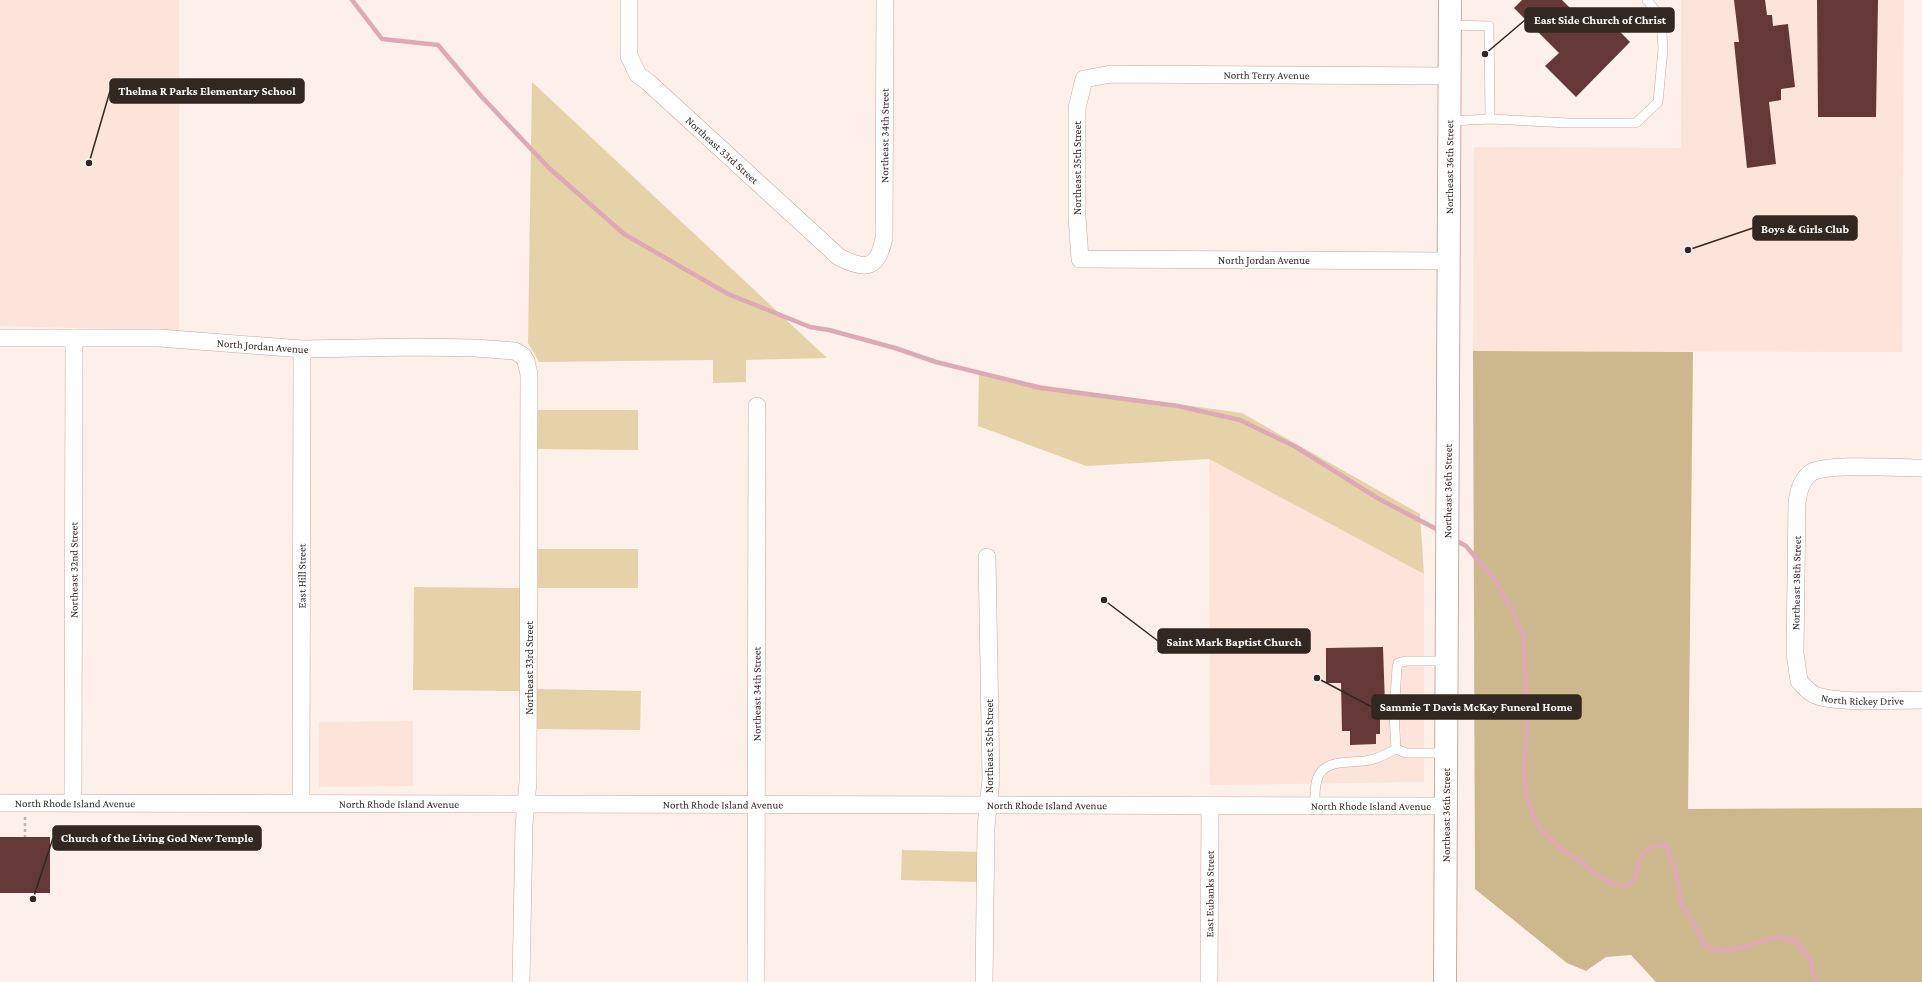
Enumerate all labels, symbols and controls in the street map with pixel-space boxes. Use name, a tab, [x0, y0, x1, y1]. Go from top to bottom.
callout: East Side Church of Christ	[1525, 8, 1674, 32]
text: East Side Church of Christ	[1534, 13, 1667, 27]
street label: North Terry Avenue	[1224, 69, 1310, 82]
callout: Thelma R Parks Elementary School	[110, 79, 304, 103]
text: Thelma R Parks Elementary School	[118, 84, 296, 98]
street label: Northeast 34th Street	[878, 88, 891, 183]
street label: Northeast 33rd Street	[684, 114, 761, 186]
street label: Northeast 36th Street	[1443, 119, 1455, 214]
street label: Northeast 35th Street	[1071, 121, 1083, 215]
callout: Boys & Girls Club	[1753, 216, 1857, 240]
text: Boys & Girls Club	[1761, 222, 1850, 236]
street label: North Jordan Avenue	[1218, 254, 1310, 267]
street label: North Jordan Avenue	[216, 336, 309, 355]
street label: Northeast 36th Street	[1441, 443, 1454, 538]
street label: Northeast 32nd Street	[67, 522, 80, 618]
street label: Northeast 38th Street	[1789, 535, 1803, 630]
street label: East Hill Street	[295, 543, 308, 608]
street label: Northeast 33rd Street	[523, 621, 535, 715]
callout: Saint Mark Baptist Church	[1158, 629, 1310, 653]
text: Saint Mark Baptist Church	[1166, 635, 1302, 649]
street label: Northeast 34th Street	[750, 646, 763, 741]
street label: North Rickey Drive	[1820, 691, 1904, 708]
callout: Sammie T Davis McKay Funeral Home	[1372, 695, 1581, 719]
street label: Northeast 35th Street	[983, 699, 995, 793]
text: Sammie T Davis McKay Funeral Home	[1380, 700, 1573, 714]
street label: Northeast 36th Street	[1440, 767, 1452, 862]
street label: North Rhode Island Avenue	[15, 797, 135, 809]
street label: North Rhode Island Avenue	[339, 798, 459, 810]
street label: North Rhode Island Avenue	[663, 798, 783, 811]
street label: North Rhode Island Avenue	[987, 799, 1107, 811]
street label: North Rhode Island Avenue	[1311, 800, 1431, 812]
callout: Church of the Living God New Temple	[53, 826, 261, 850]
text: Church of the Living God New Temple	[61, 831, 254, 845]
street label: East Eubanks Street	[1203, 850, 1216, 938]

